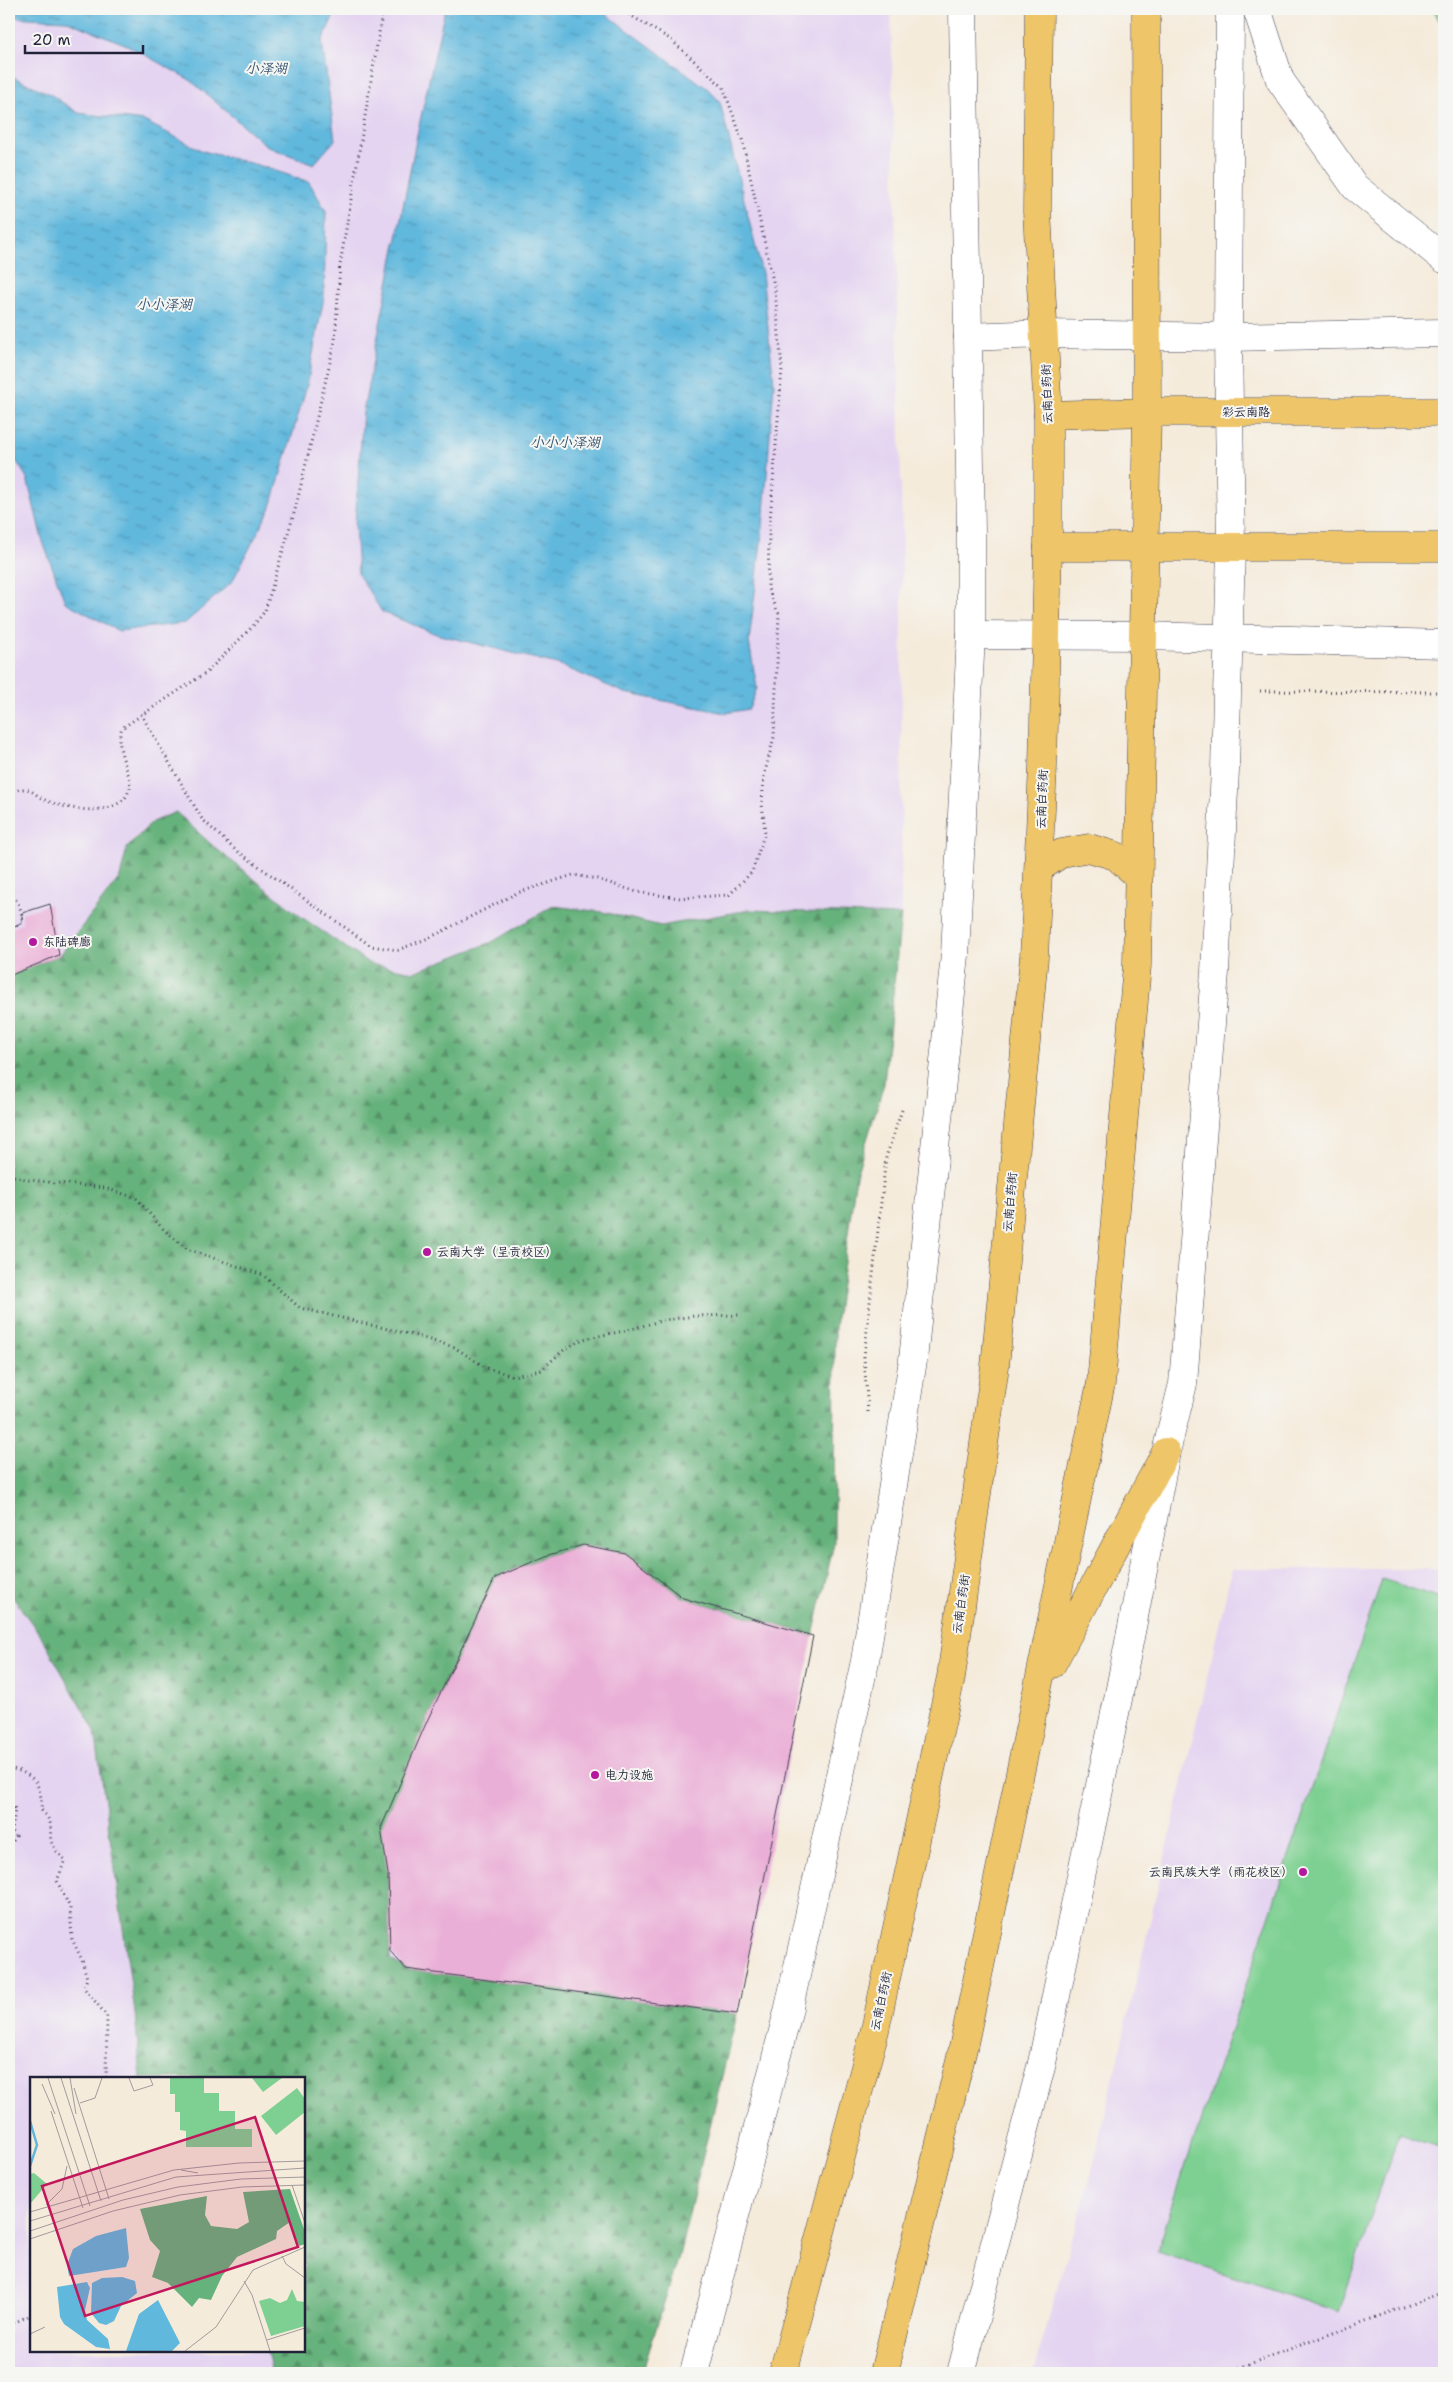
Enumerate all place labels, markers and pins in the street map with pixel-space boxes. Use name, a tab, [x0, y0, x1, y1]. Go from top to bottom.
place label: 东陆碑廊	[43, 934, 91, 950]
marker: 东陆碑廊	[27, 936, 39, 948]
place label: 云南大学（呈贡校区）	[437, 1244, 557, 1260]
marker: 云南大学（呈贡校区）	[421, 1246, 433, 1258]
place label: 电力设施	[605, 1767, 653, 1783]
marker: 电力设施	[589, 1769, 601, 1781]
place label: 云南民族大学（雨花校区）	[1149, 1864, 1293, 1880]
marker: 云南民族大学（雨花校区）	[1297, 1866, 1309, 1878]

